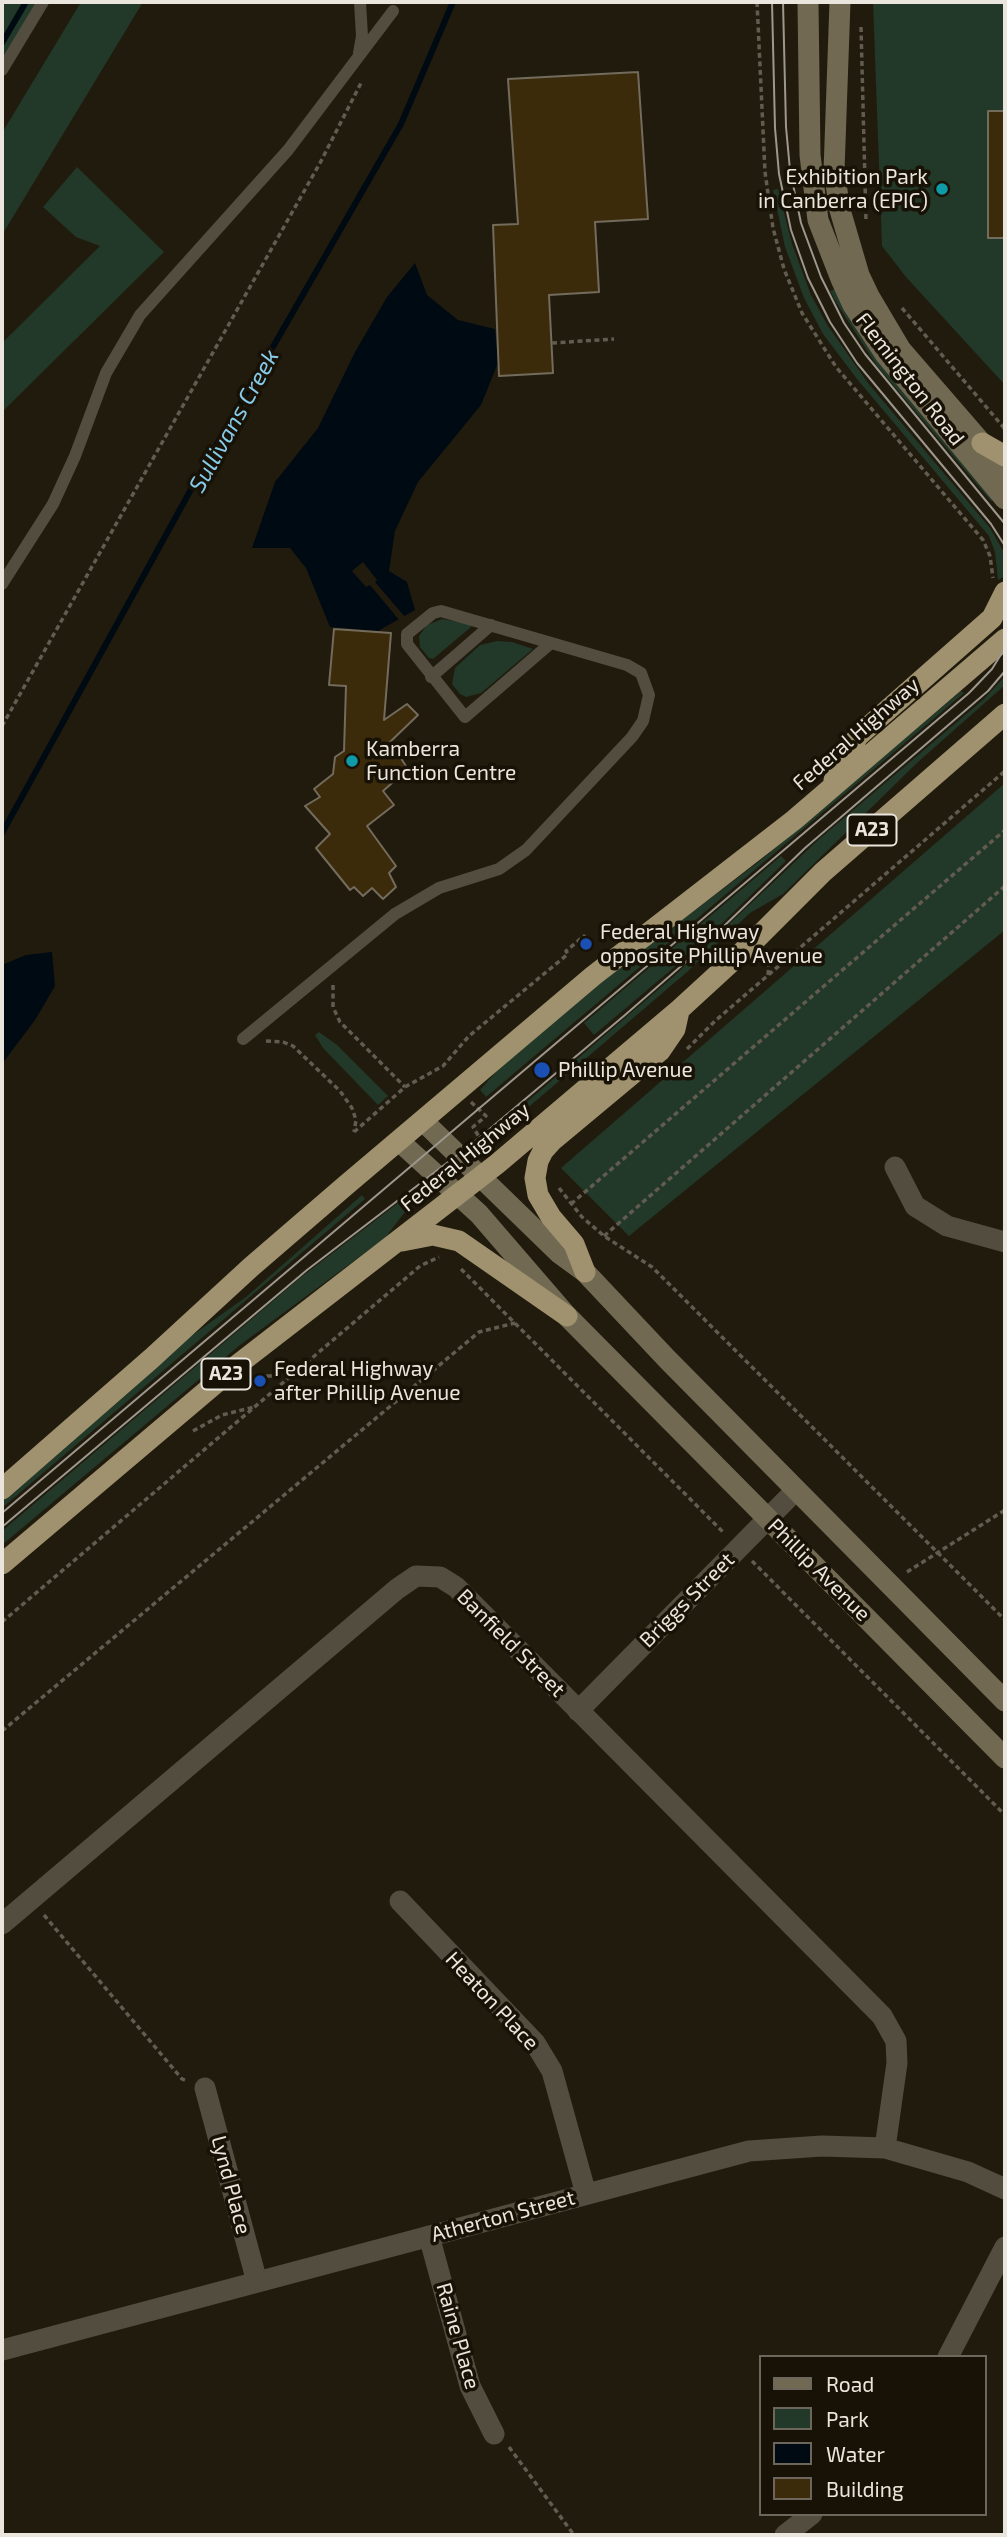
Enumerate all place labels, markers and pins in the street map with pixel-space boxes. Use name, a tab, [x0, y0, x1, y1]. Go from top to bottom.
place label: Exhibition Park in Canberra (EPIC)	[758, 164, 928, 214]
marker: Exhibition Park in Canberra (EPIC)	[934, 181, 950, 197]
place label: Kamberra Function Centre	[366, 736, 516, 786]
marker: Kamberra Function Centre	[344, 753, 360, 769]
place label: Federal Highway opposite Phillip Avenue	[600, 919, 823, 969]
marker: Federal Highway opposite Phillip Avenue	[578, 936, 594, 952]
place label: Phillip Avenue	[558, 1057, 693, 1083]
marker: Phillip Avenue	[532, 1060, 552, 1080]
place label: Federal Highway after Phillip Avenue	[274, 1356, 461, 1406]
marker: Federal Highway after Phillip Avenue	[252, 1373, 268, 1389]

